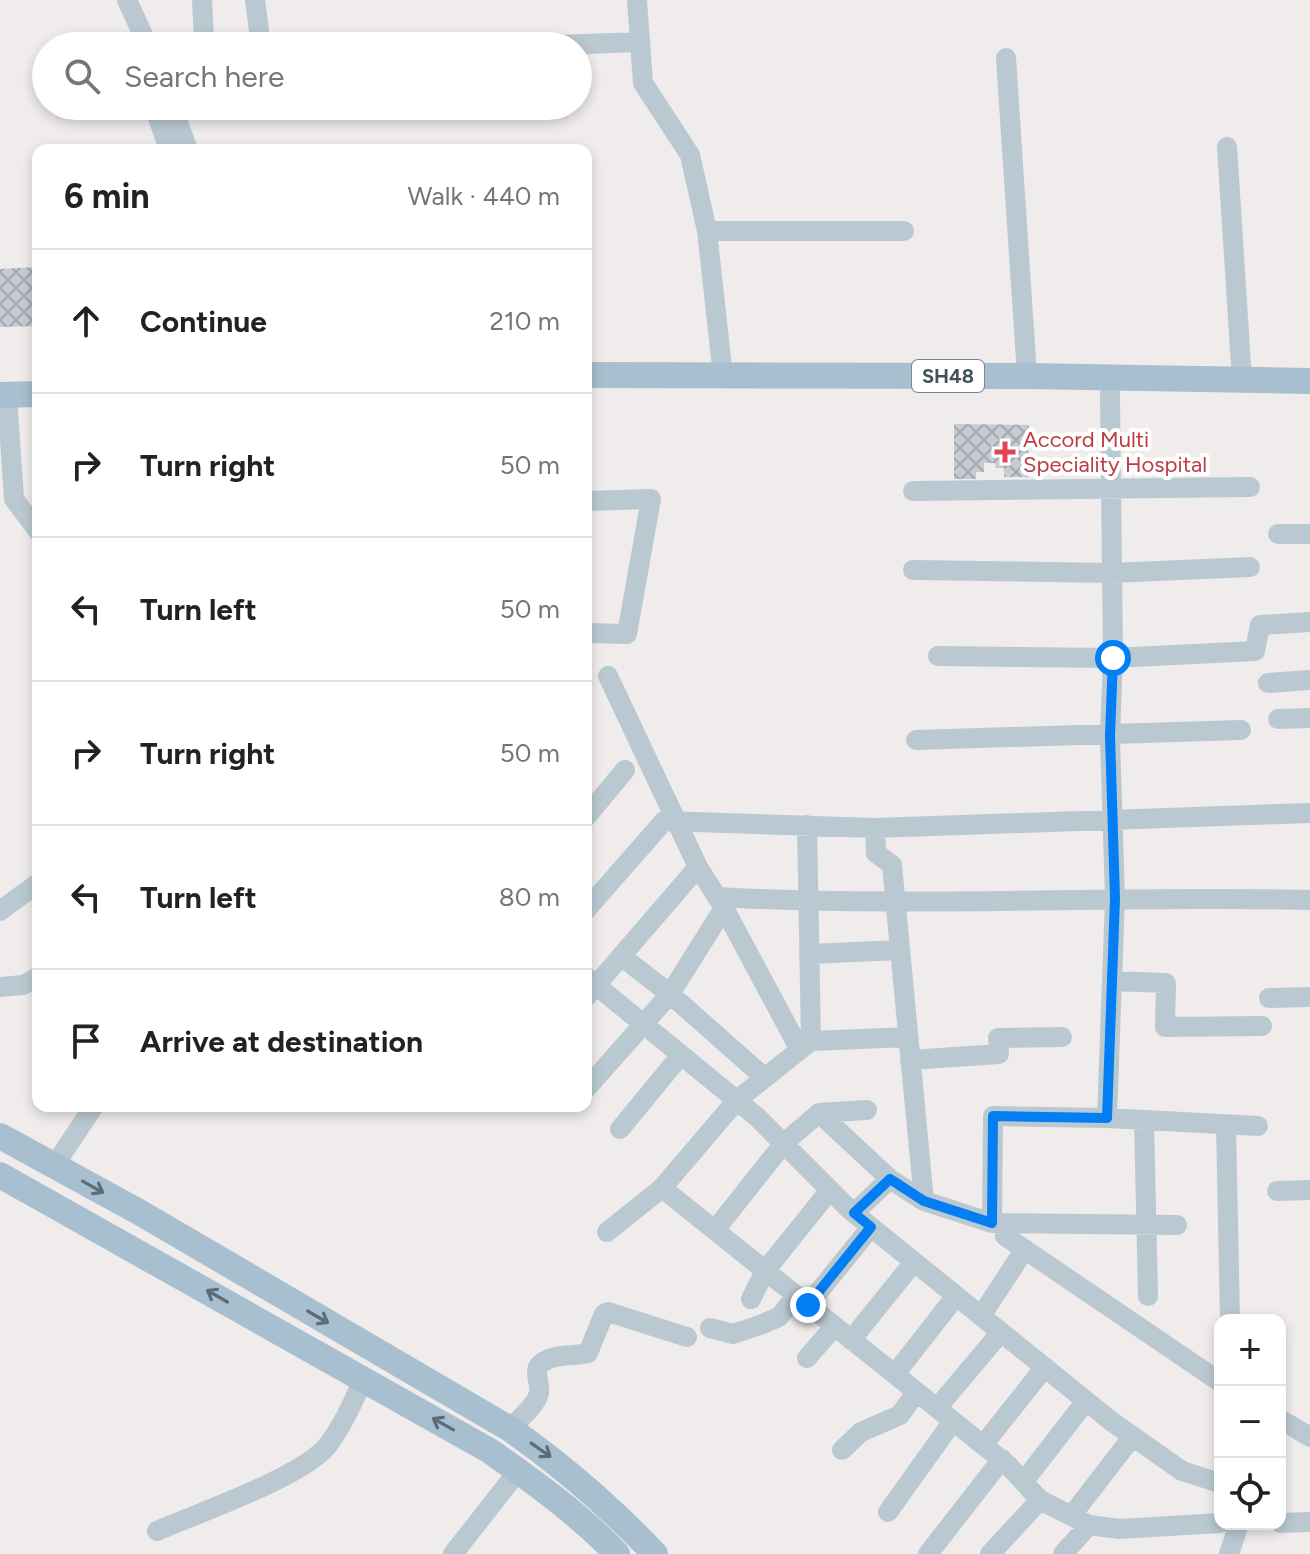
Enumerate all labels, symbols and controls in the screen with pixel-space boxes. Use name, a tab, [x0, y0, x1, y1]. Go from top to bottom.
search box	[32, 32, 592, 120]
icon: search	[60, 54, 104, 98]
text: Search here	[124, 58, 284, 95]
text: 6 min	[64, 176, 150, 217]
text: Walk · 440 m	[408, 180, 560, 212]
icon: ahead	[64, 299, 108, 343]
text: Continue	[140, 303, 267, 340]
text: 210 m	[490, 305, 560, 337]
road number: SH48	[912, 360, 984, 392]
place label: Accord Multi Speciality Hospital	[1023, 426, 1207, 478]
marker: Accord Multi Speciality Hospital	[994, 441, 1016, 463]
icon: right	[64, 443, 108, 487]
text: Turn right	[140, 447, 275, 484]
text: 50 m	[500, 449, 560, 481]
icon: left	[64, 587, 108, 631]
text: Turn left	[140, 591, 257, 628]
text: 50 m	[500, 593, 560, 625]
route start	[1095, 640, 1131, 676]
icon: right	[64, 731, 108, 775]
text: Turn right	[140, 735, 275, 772]
text: 50 m	[500, 737, 560, 769]
icon: left	[64, 875, 108, 919]
text: Turn left	[140, 879, 257, 916]
text: 80 m	[499, 881, 560, 913]
icon: arrive	[64, 1019, 108, 1063]
text: Arrive at destination	[140, 1023, 423, 1060]
one-way arrow	[81, 1179, 104, 1195]
route end	[790, 1287, 826, 1323]
one-way arrow	[206, 1288, 229, 1304]
one-way arrow	[306, 1309, 329, 1325]
map controls	[1214, 1314, 1286, 1530]
button: +	[1214, 1314, 1286, 1386]
button: −	[1214, 1386, 1286, 1458]
one-way arrow	[432, 1416, 455, 1432]
one-way arrow	[530, 1442, 551, 1459]
button: locate	[1214, 1458, 1286, 1530]

